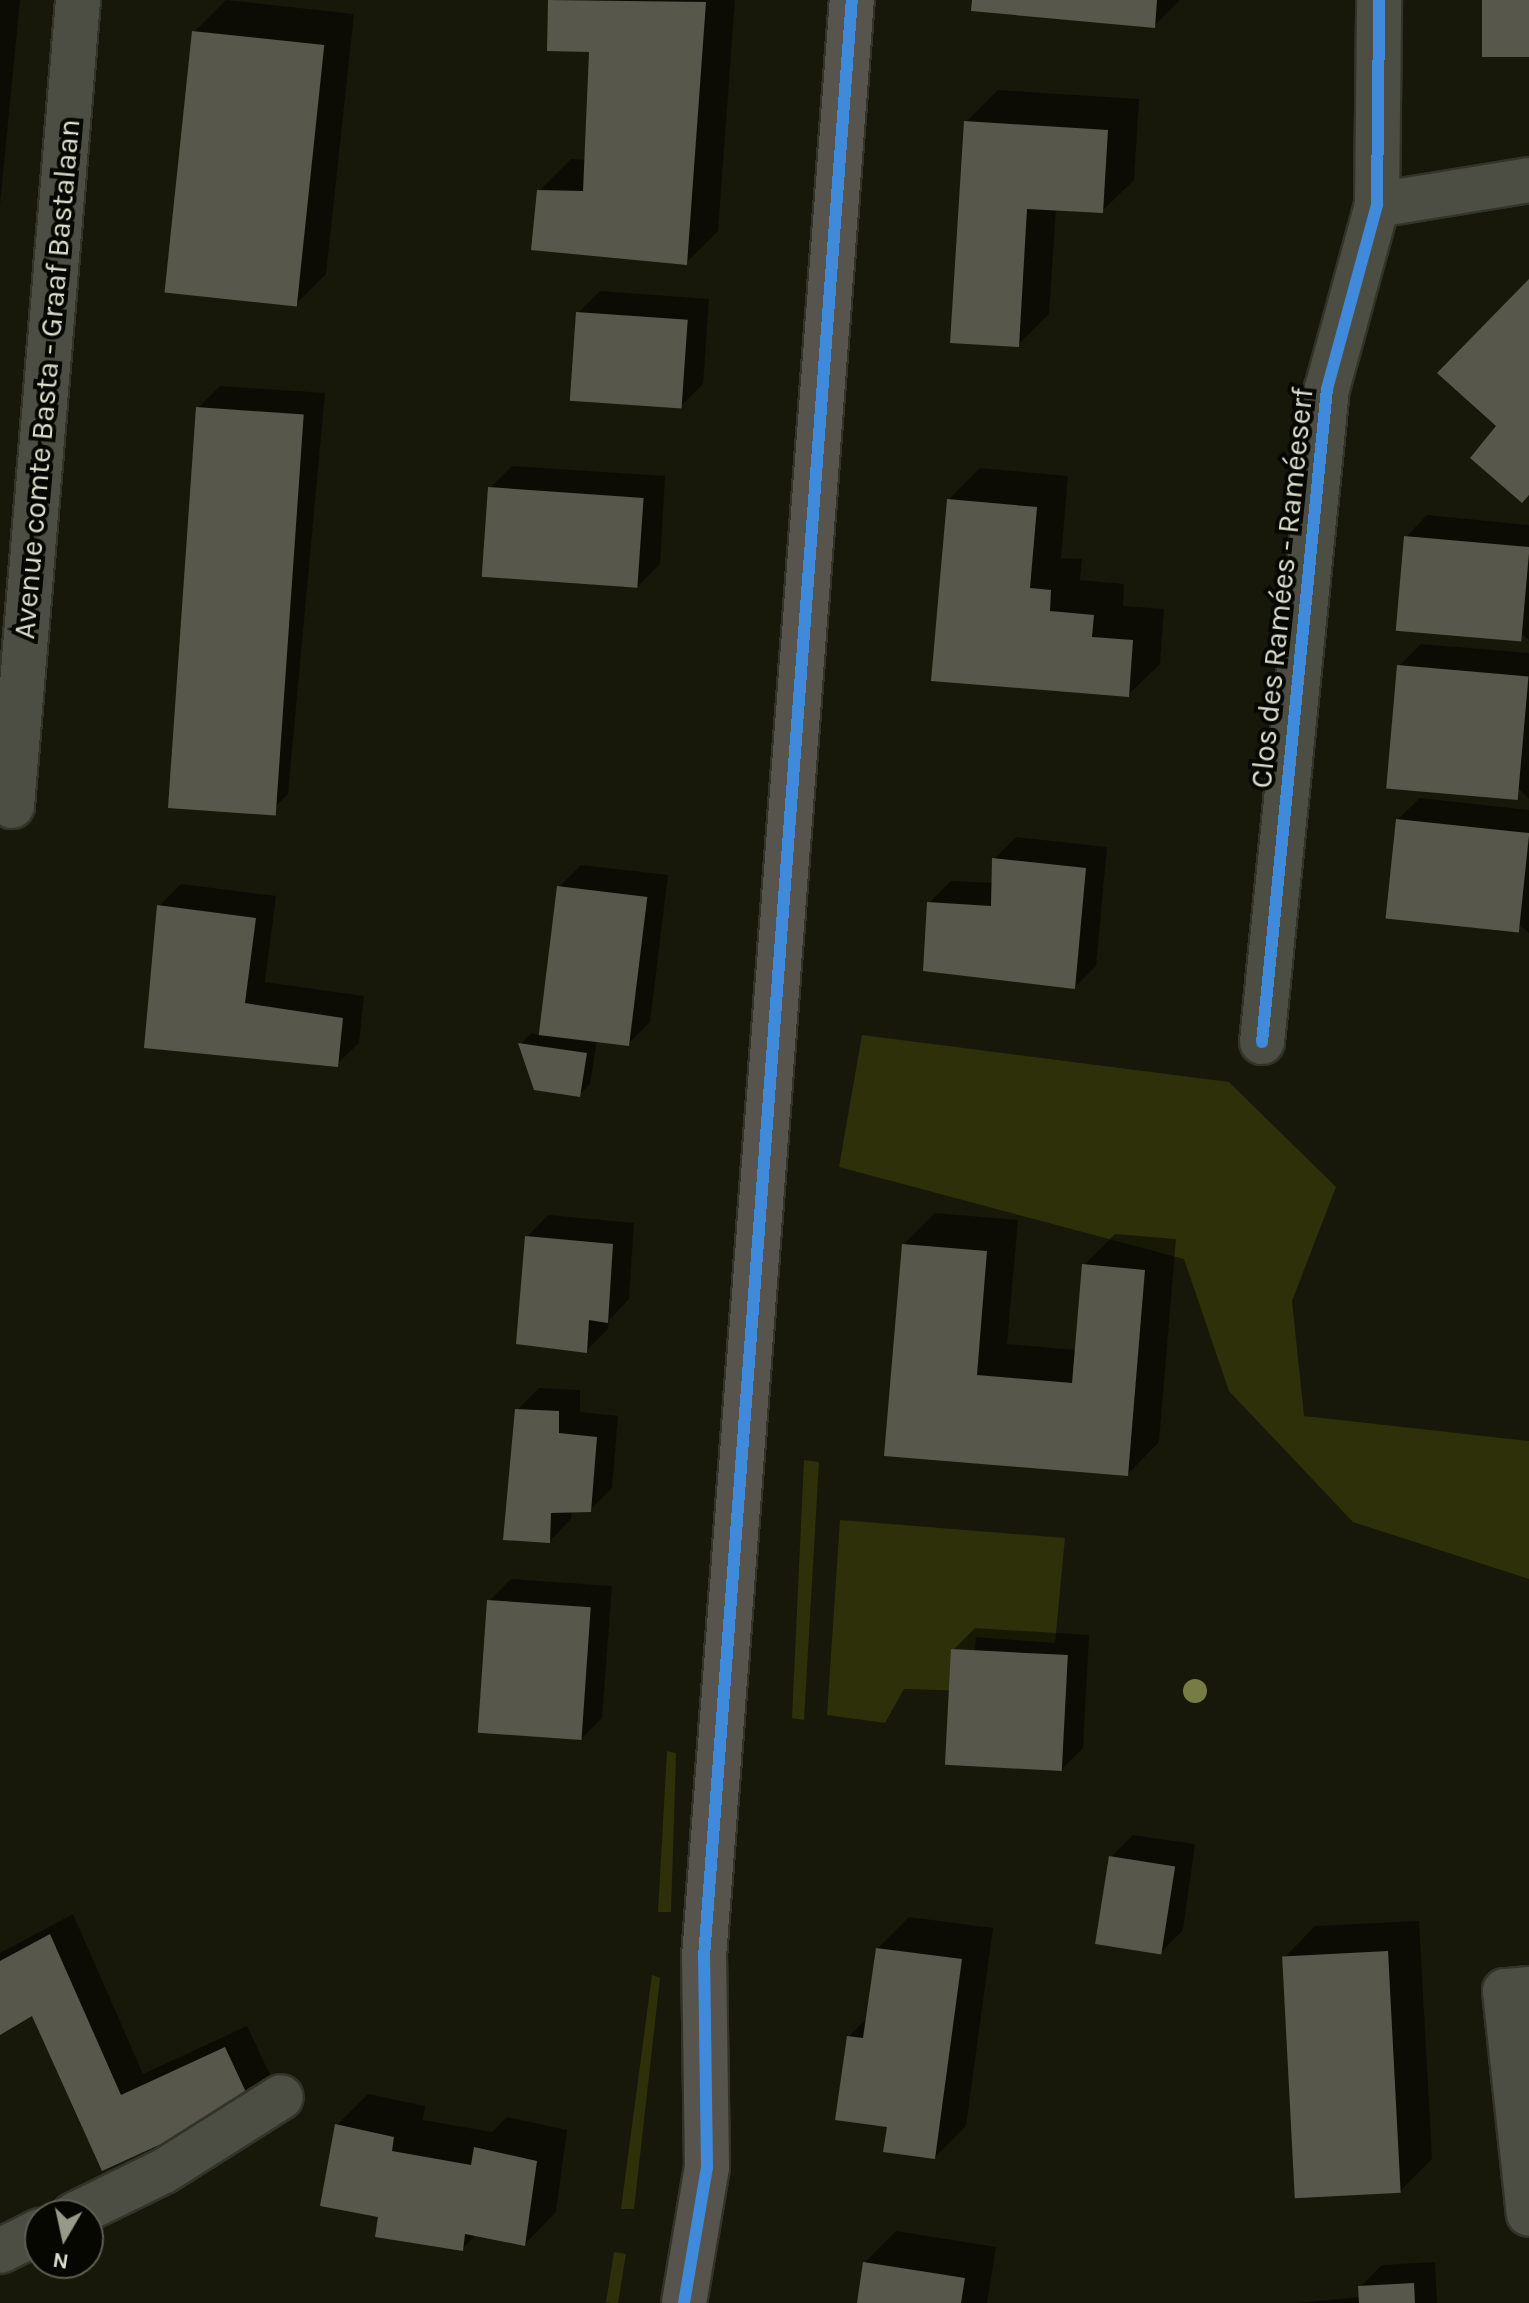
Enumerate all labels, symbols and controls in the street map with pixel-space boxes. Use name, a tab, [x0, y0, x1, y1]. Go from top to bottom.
street label: Avenue comte Basta - Graaf Bastalaan	[6, 117, 88, 641]
street label: Clos des Ramées - Raméeserf	[1243, 386, 1321, 790]
north arrow	[24, 2199, 104, 2279]
text: N	[51, 2247, 70, 2275]

